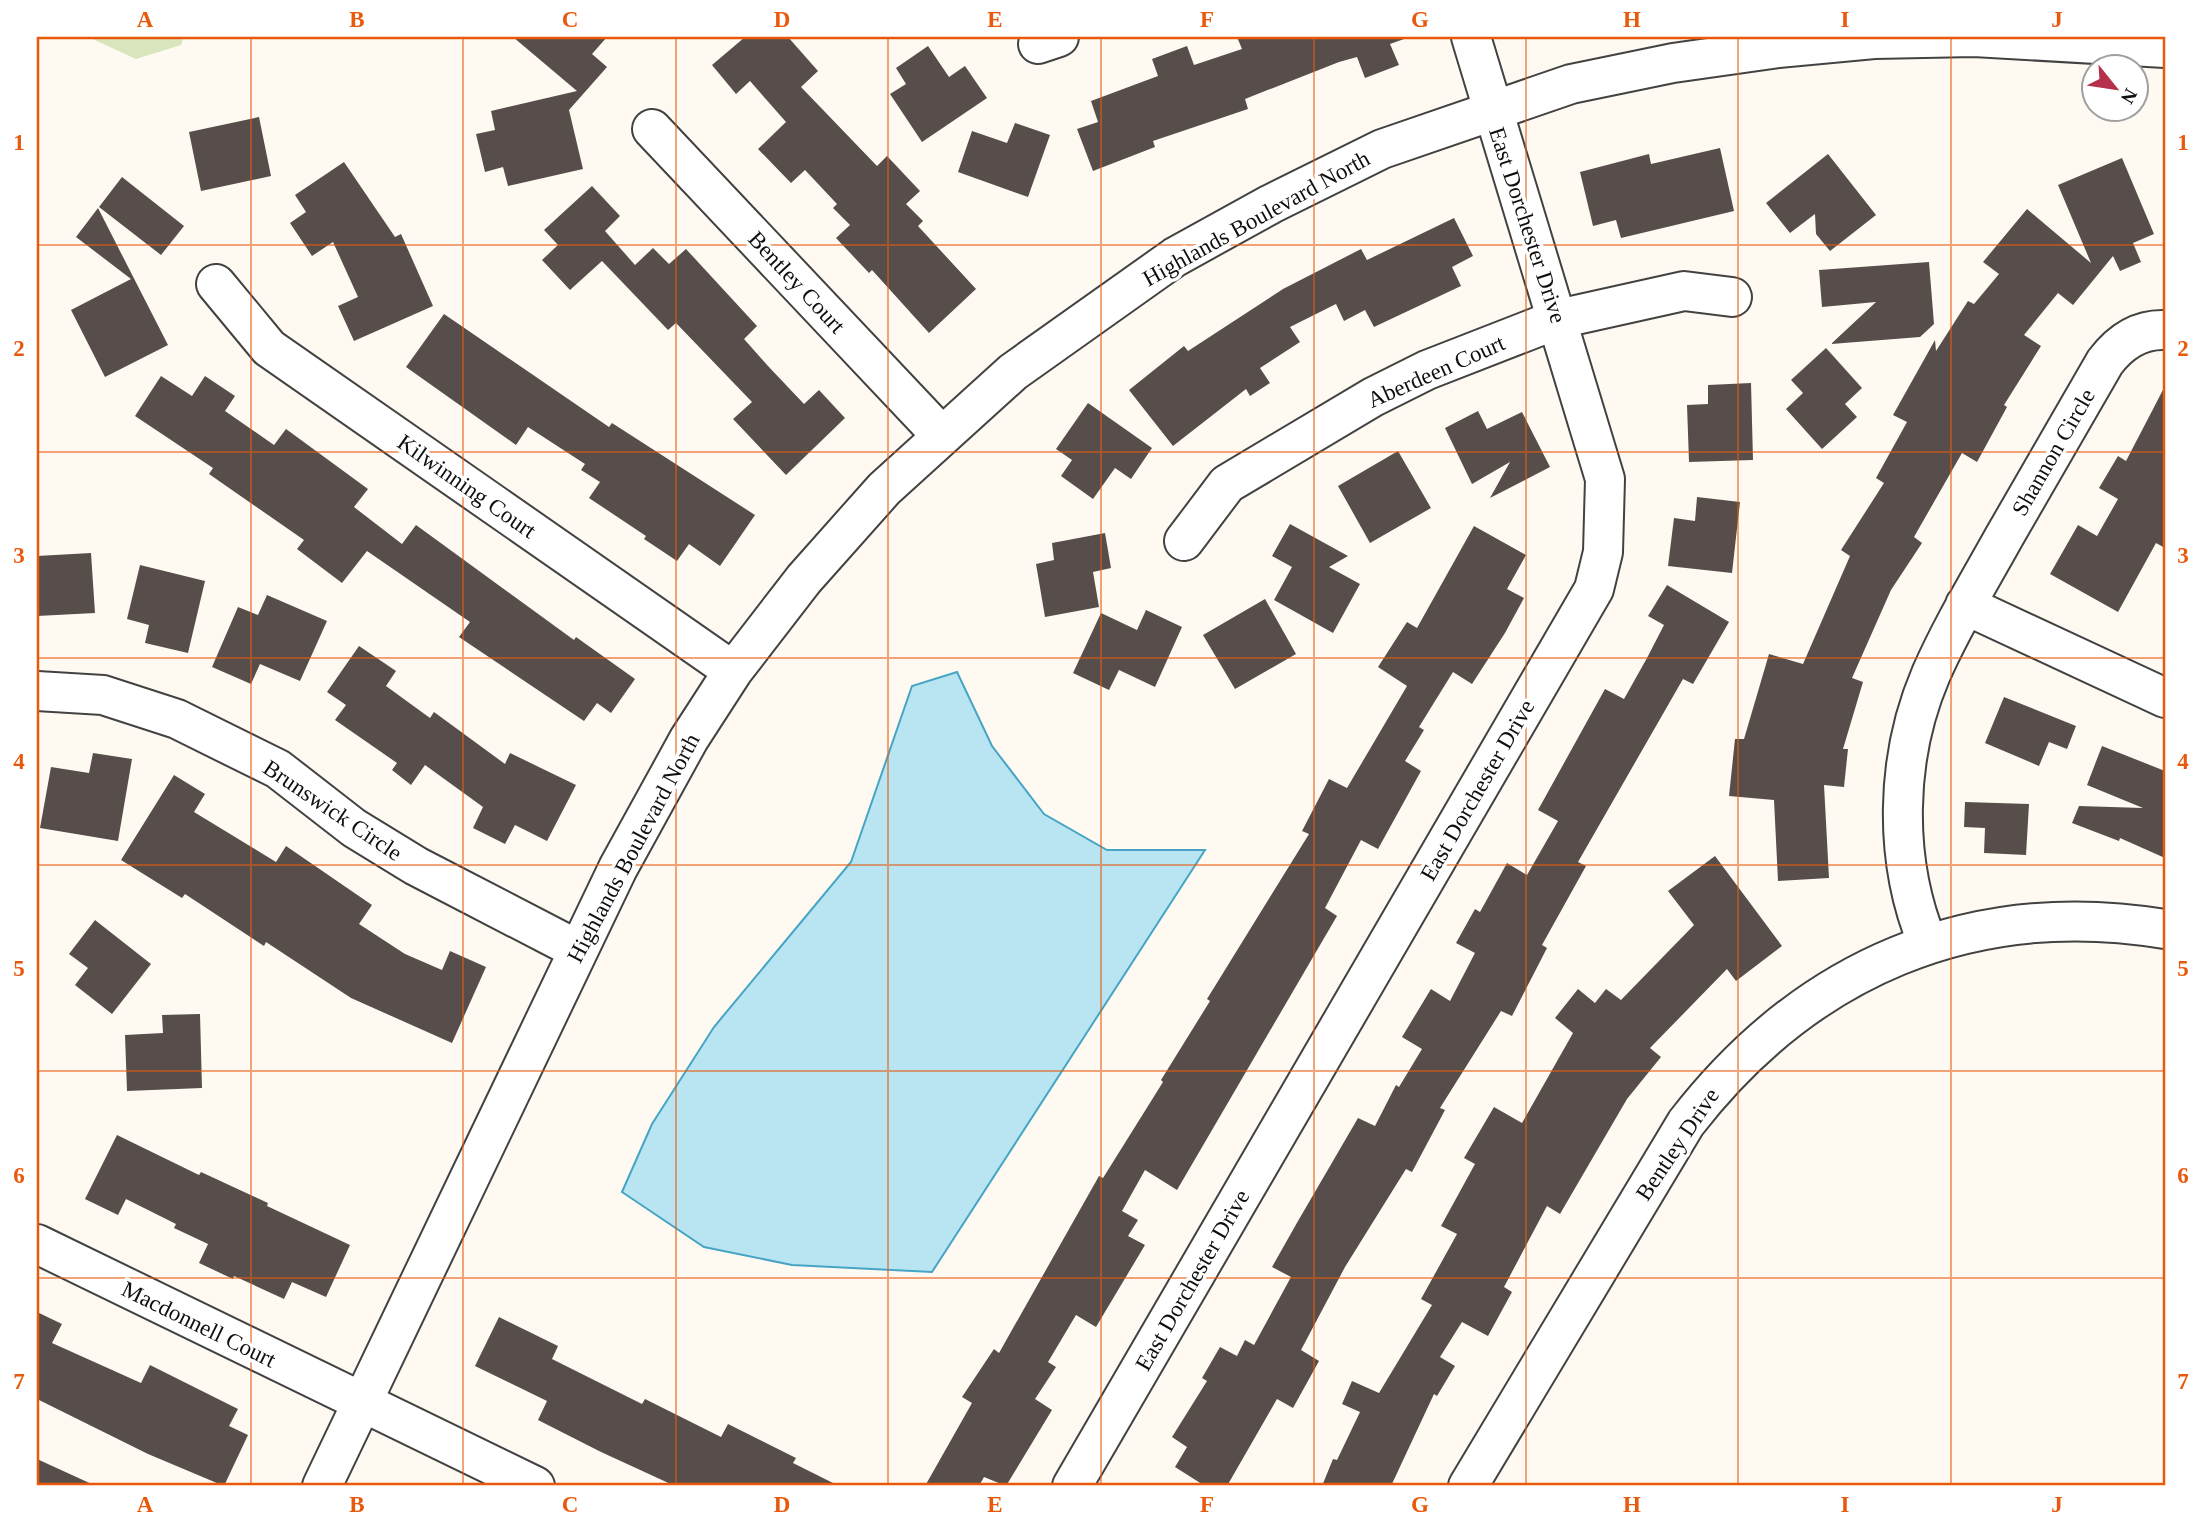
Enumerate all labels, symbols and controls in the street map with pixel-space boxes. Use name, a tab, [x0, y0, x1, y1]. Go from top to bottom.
text: A	[137, 7, 154, 32]
text: B	[349, 7, 365, 32]
text: C	[562, 7, 578, 32]
text: D	[774, 7, 790, 32]
text: E	[987, 7, 1003, 32]
text: F	[1200, 7, 1214, 32]
text: G	[1411, 7, 1429, 32]
text: H	[1623, 7, 1641, 32]
text: I	[1841, 7, 1850, 32]
text: J	[2051, 7, 2063, 32]
north arrow	[2080, 52, 2150, 122]
text: N	[2117, 85, 2142, 108]
street label: East Dorchester Drive	[1484, 124, 1571, 326]
text: 1	[13, 130, 25, 155]
text: 1	[2177, 130, 2189, 155]
street label: Highlands Boulevard North	[1138, 145, 1374, 291]
street label: Bentley Court	[743, 226, 850, 339]
street label: Aberdeen Court	[1364, 330, 1509, 413]
text: 2	[13, 336, 25, 361]
text: 2	[2177, 336, 2189, 361]
street label: Shannon Circle	[2007, 384, 2100, 520]
street label: Kilwinning Court	[393, 429, 541, 544]
text: 3	[13, 543, 25, 568]
text: 3	[2177, 543, 2189, 568]
street label: East Dorchester Drive	[1416, 696, 1539, 885]
street label: Highlands Boulevard North	[562, 729, 705, 967]
text: 4	[13, 749, 25, 774]
text: 4	[2177, 749, 2189, 774]
street label: Brunswick Circle	[259, 755, 407, 866]
text: 5	[13, 956, 25, 981]
text: 5	[2177, 956, 2189, 981]
street label: Bentley Drive	[1631, 1084, 1724, 1205]
text: 6	[13, 1163, 25, 1188]
text: 6	[2177, 1163, 2189, 1188]
street label: East Dorchester Drive	[1131, 1186, 1254, 1375]
street label: Macdonnell Court	[118, 1276, 280, 1373]
text: 7	[13, 1369, 25, 1394]
text: 7	[2177, 1369, 2189, 1394]
text: A	[137, 1492, 154, 1517]
text: B	[349, 1492, 365, 1517]
text: C	[562, 1492, 578, 1517]
text: D	[774, 1492, 790, 1517]
text: E	[987, 1492, 1003, 1517]
text: F	[1200, 1492, 1214, 1517]
text: G	[1411, 1492, 1429, 1517]
text: H	[1623, 1492, 1641, 1517]
text: I	[1841, 1492, 1850, 1517]
text: J	[2051, 1492, 2063, 1517]

